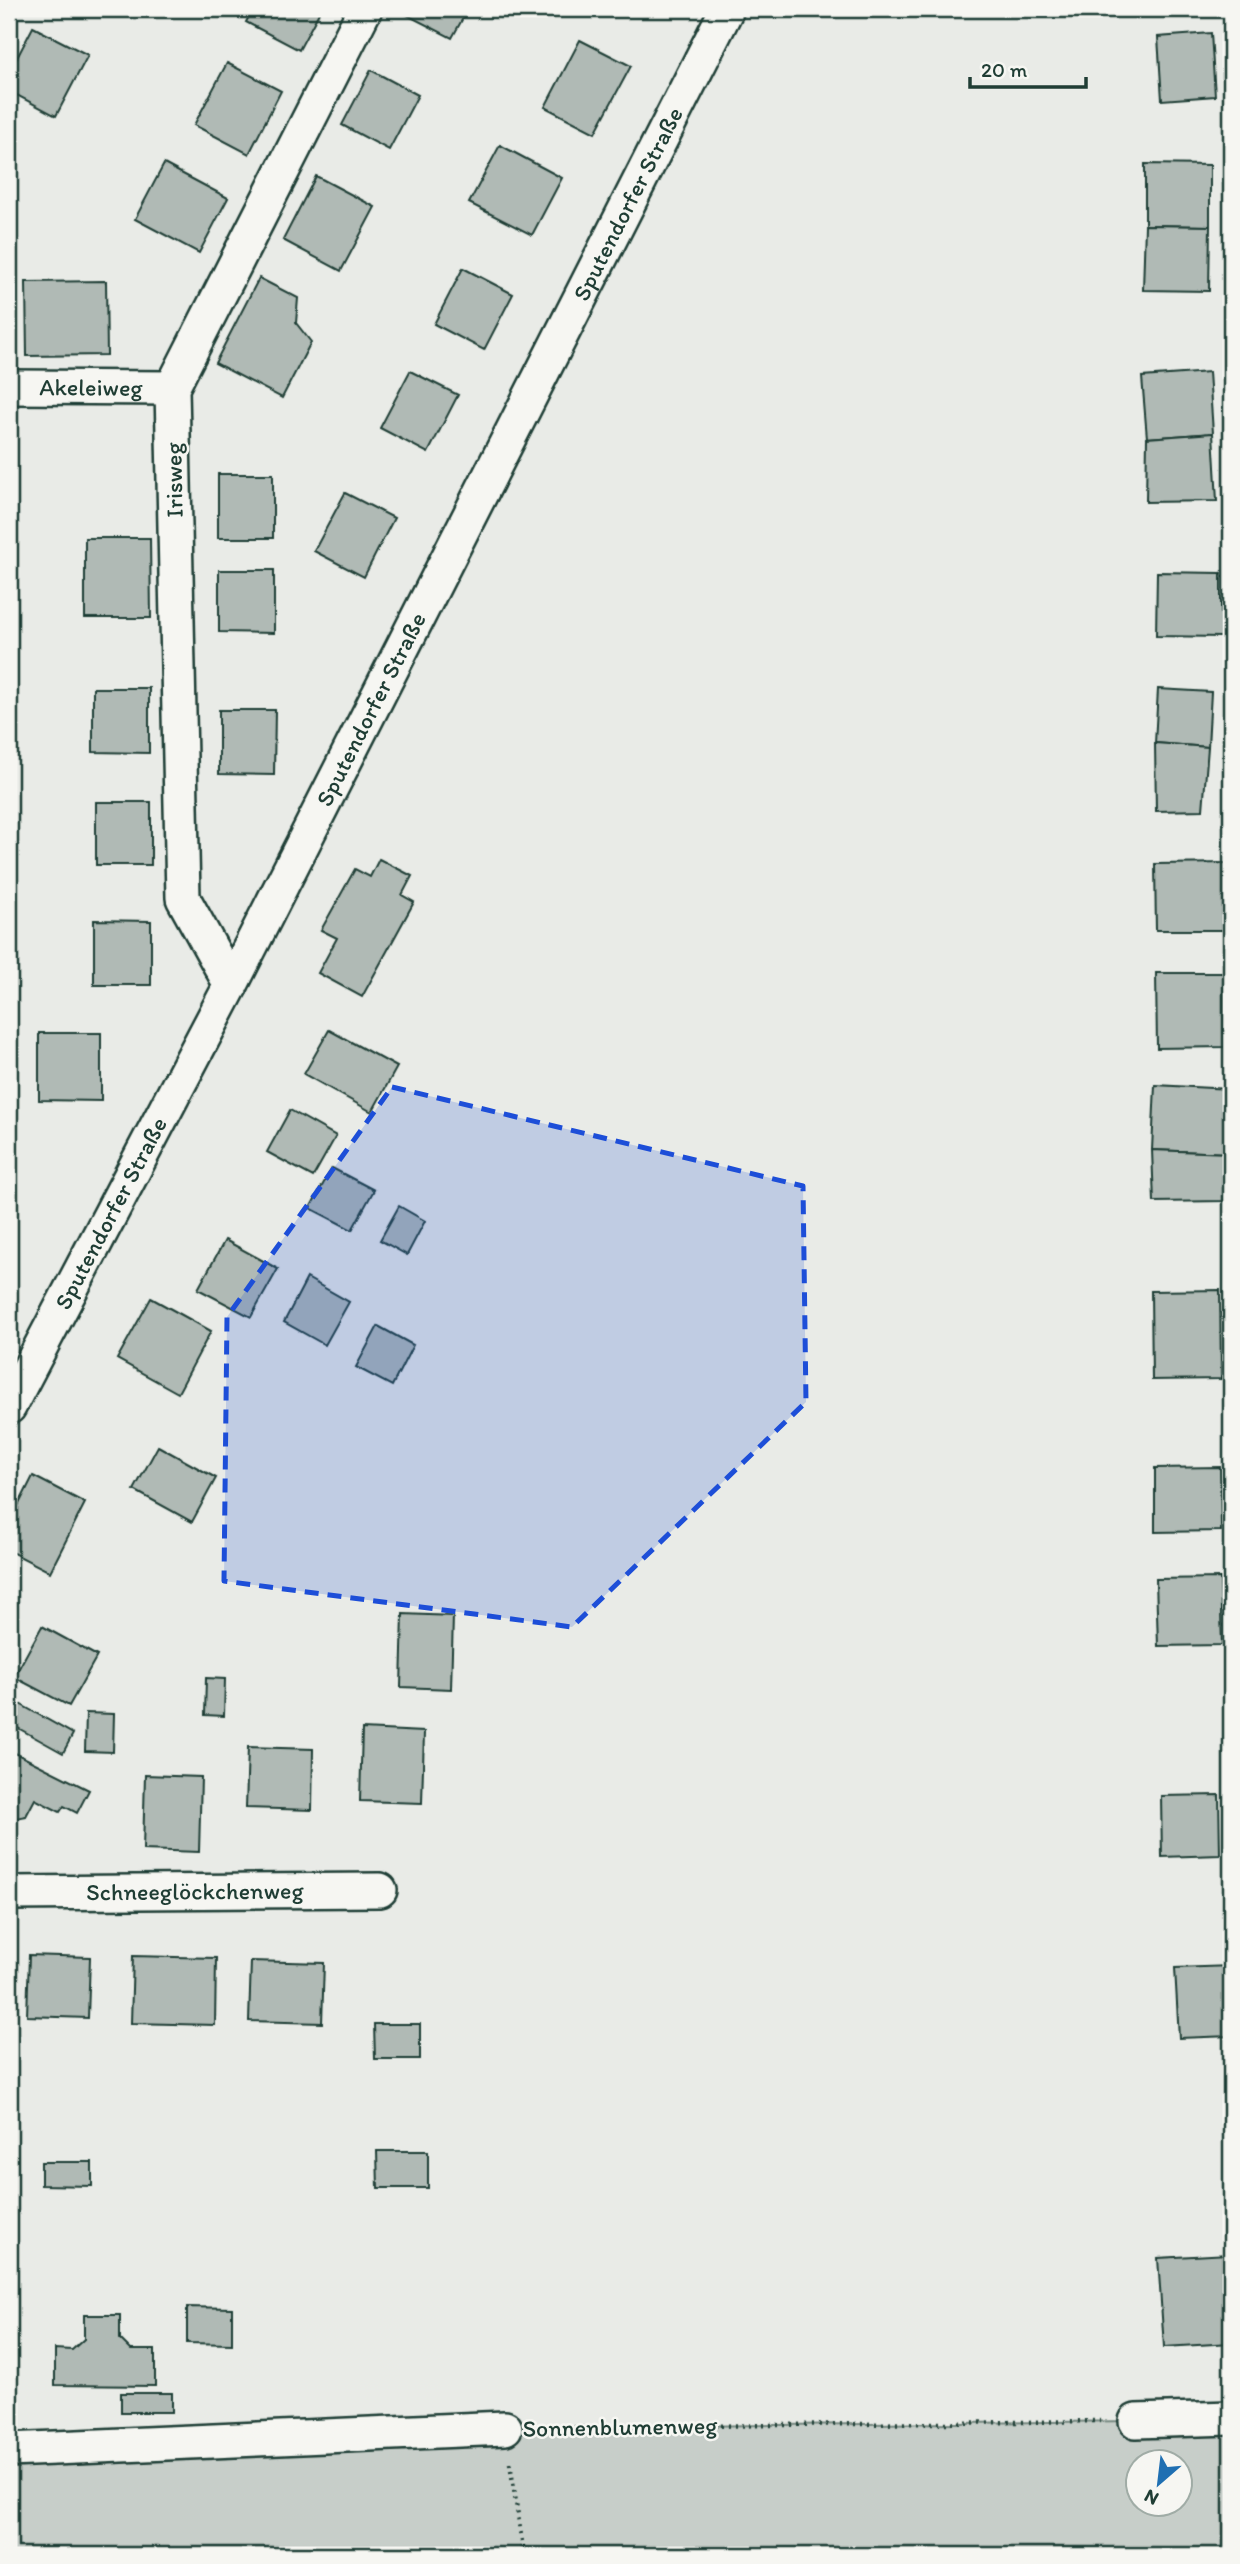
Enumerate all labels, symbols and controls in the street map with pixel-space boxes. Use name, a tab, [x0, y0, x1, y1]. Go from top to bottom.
scale bar	[970, 46, 1086, 90]
text: 20 m	[981, 57, 1028, 82]
street label: Sputendorfer Straße	[566, 102, 689, 305]
street label: Akeleiweg	[39, 372, 144, 402]
street label: Irisweg	[158, 441, 189, 518]
street label: Sputendorfer Straße	[309, 607, 432, 811]
street label: Sputendorfer Straße	[48, 1112, 173, 1314]
street label: Schneeglöckchenweg	[86, 1876, 304, 1906]
street label: Sonnenblumenweg	[522, 2410, 718, 2443]
north arrow	[1124, 2448, 1194, 2518]
text: N	[1140, 2484, 1162, 2511]

